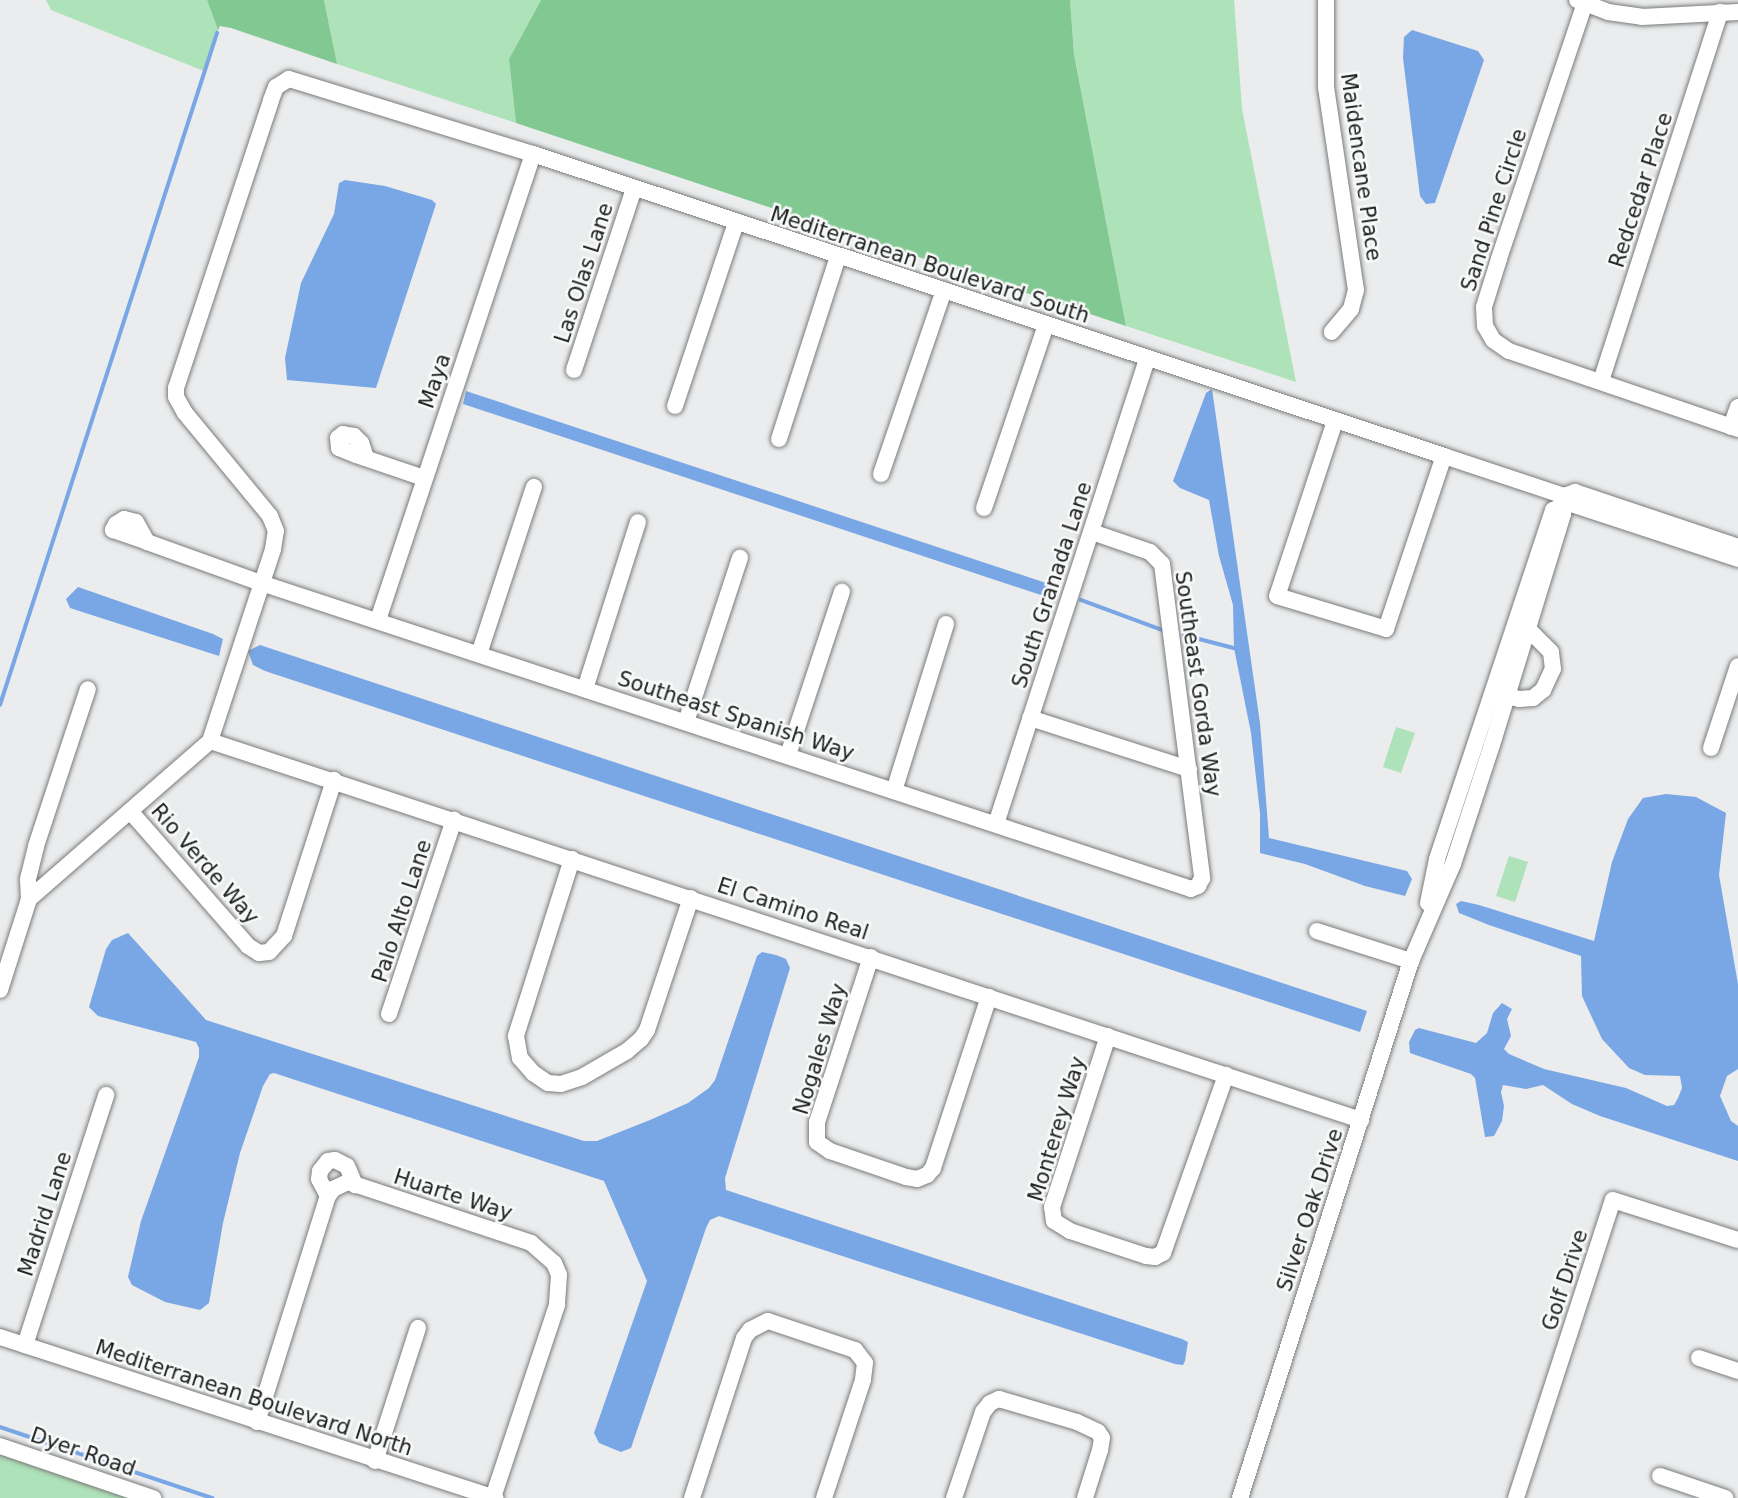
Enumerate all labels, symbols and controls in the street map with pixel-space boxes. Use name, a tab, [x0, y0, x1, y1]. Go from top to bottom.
street label: Maidencane Place	[1335, 71, 1387, 263]
street label: Redcedar Place	[1604, 109, 1678, 271]
street label: Sand Pine Circle	[1456, 126, 1532, 294]
street label: Las Olas Lane	[549, 200, 619, 346]
street label: Mediterranean Boulevard South	[767, 201, 1093, 329]
street label: Maya	[414, 350, 456, 412]
street label: South Granada Lane	[1007, 479, 1097, 691]
street label: Southeast Gorda Way	[1170, 570, 1226, 798]
street label: Southeast Spanish Way	[615, 666, 857, 766]
street label: Rio Verde Way	[146, 799, 264, 929]
street label: Palo Alto Lane	[367, 836, 437, 986]
street label: El Camino Real	[714, 873, 872, 945]
street label: Nogales Way	[788, 980, 852, 1118]
street label: Monterey Way	[1023, 1053, 1091, 1205]
street label: Silver Oak Drive	[1272, 1125, 1348, 1295]
street label: Madrid Lane	[13, 1148, 77, 1280]
street label: Huarte Way	[391, 1164, 515, 1226]
street label: Golf Drive	[1537, 1226, 1593, 1334]
street label: Mediterranean Boulevard North	[92, 1335, 416, 1461]
street label: Dyer Road	[27, 1422, 139, 1482]

